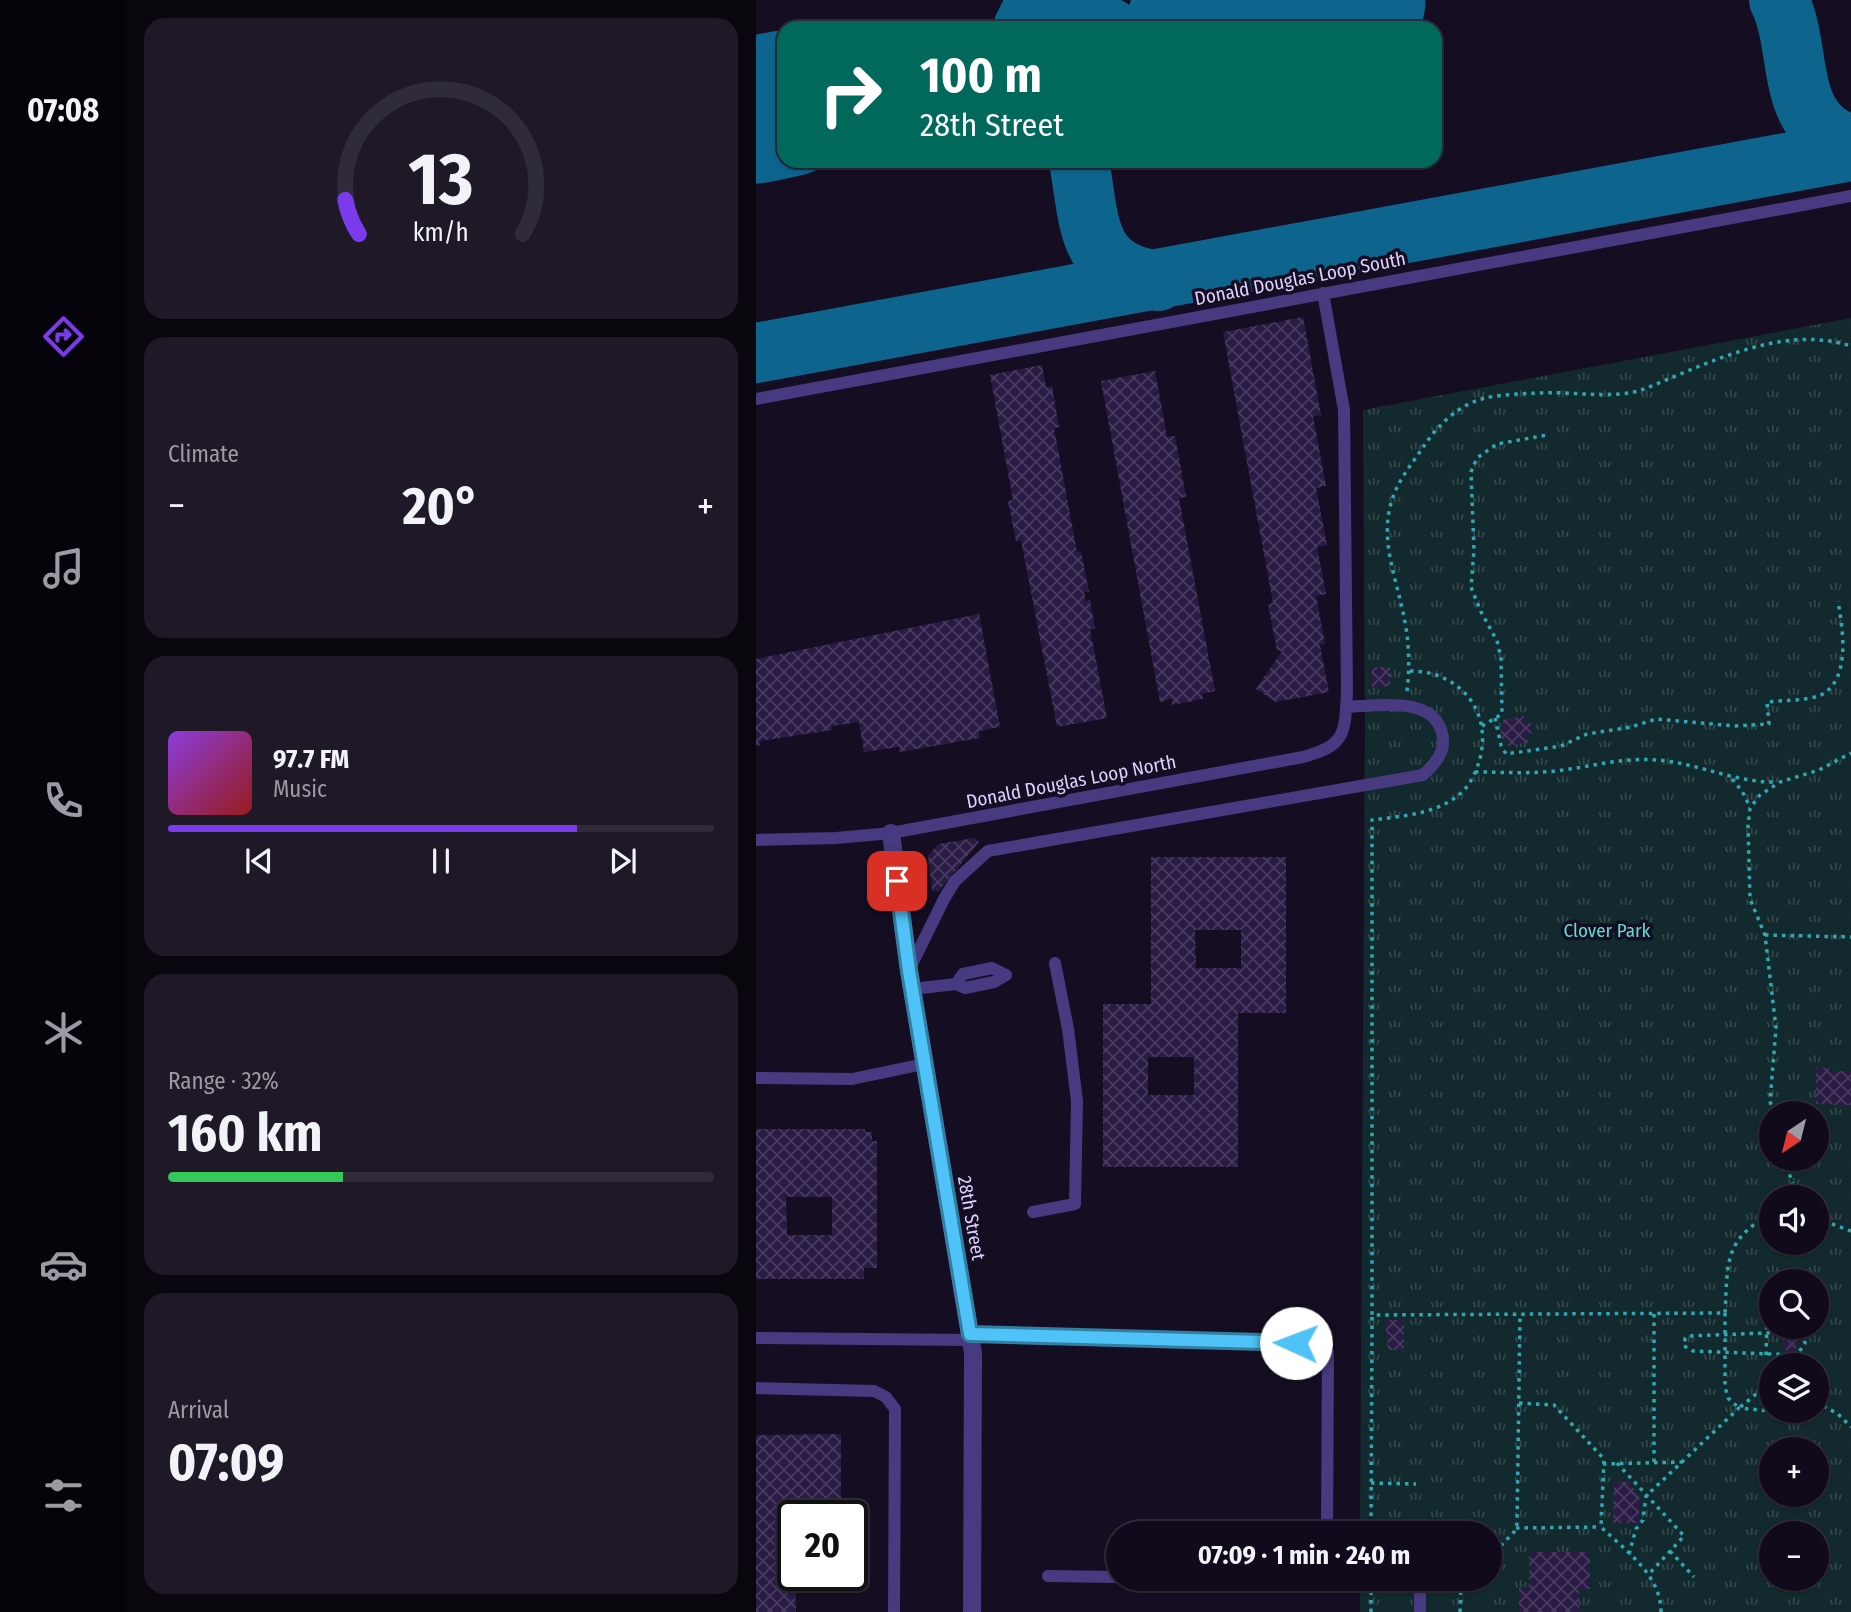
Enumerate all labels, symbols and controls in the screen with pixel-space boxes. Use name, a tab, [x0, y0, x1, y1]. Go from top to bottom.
text: 100 m	[920, 46, 1042, 105]
icon: right	[805, 49, 896, 140]
text: 07:08	[27, 91, 99, 129]
text: 28th Street	[920, 106, 1064, 144]
text: 13	[408, 137, 474, 224]
text: km/h	[413, 218, 469, 248]
street label: Donald Douglas Loop South	[1193, 247, 1408, 310]
icon: directions	[39, 312, 88, 361]
text: Climate	[168, 440, 239, 468]
text: 20°	[403, 475, 479, 538]
text: −	[168, 483, 185, 529]
text: +	[697, 483, 714, 529]
icon: music	[39, 544, 88, 593]
text: 97.7 FM	[273, 744, 349, 775]
street label: Donald Douglas Loop North	[964, 750, 1178, 813]
text: Music	[273, 775, 327, 803]
icon: phone	[39, 776, 88, 825]
icon: previous	[240, 842, 278, 880]
icon: pause	[422, 842, 460, 880]
icon: next	[604, 842, 642, 880]
pin	[867, 851, 927, 911]
icon: arrive	[878, 862, 916, 900]
park label: Clover Park	[1564, 919, 1651, 942]
icon: climate	[39, 1008, 88, 1057]
text: Range · 32%	[168, 1067, 279, 1095]
north arrow	[1759, 1101, 1829, 1171]
map controls	[1759, 1101, 1829, 1591]
text: 160 km	[168, 1102, 323, 1165]
street label: 28th Street	[953, 1174, 990, 1263]
button: sound	[1759, 1185, 1829, 1255]
icon: car	[39, 1240, 88, 1289]
button: search	[1759, 1269, 1829, 1339]
position arrow	[1259, 1306, 1333, 1380]
button: layers	[1759, 1353, 1829, 1423]
text: Arrival	[168, 1396, 229, 1424]
text: 07:09	[168, 1431, 284, 1494]
button: +	[1759, 1437, 1829, 1507]
icon: filters	[39, 1471, 88, 1520]
speed limit sign: 20	[777, 1500, 868, 1591]
button: −	[1759, 1521, 1829, 1591]
text: 07:09 · 1 min · 240 m	[1198, 1540, 1410, 1571]

